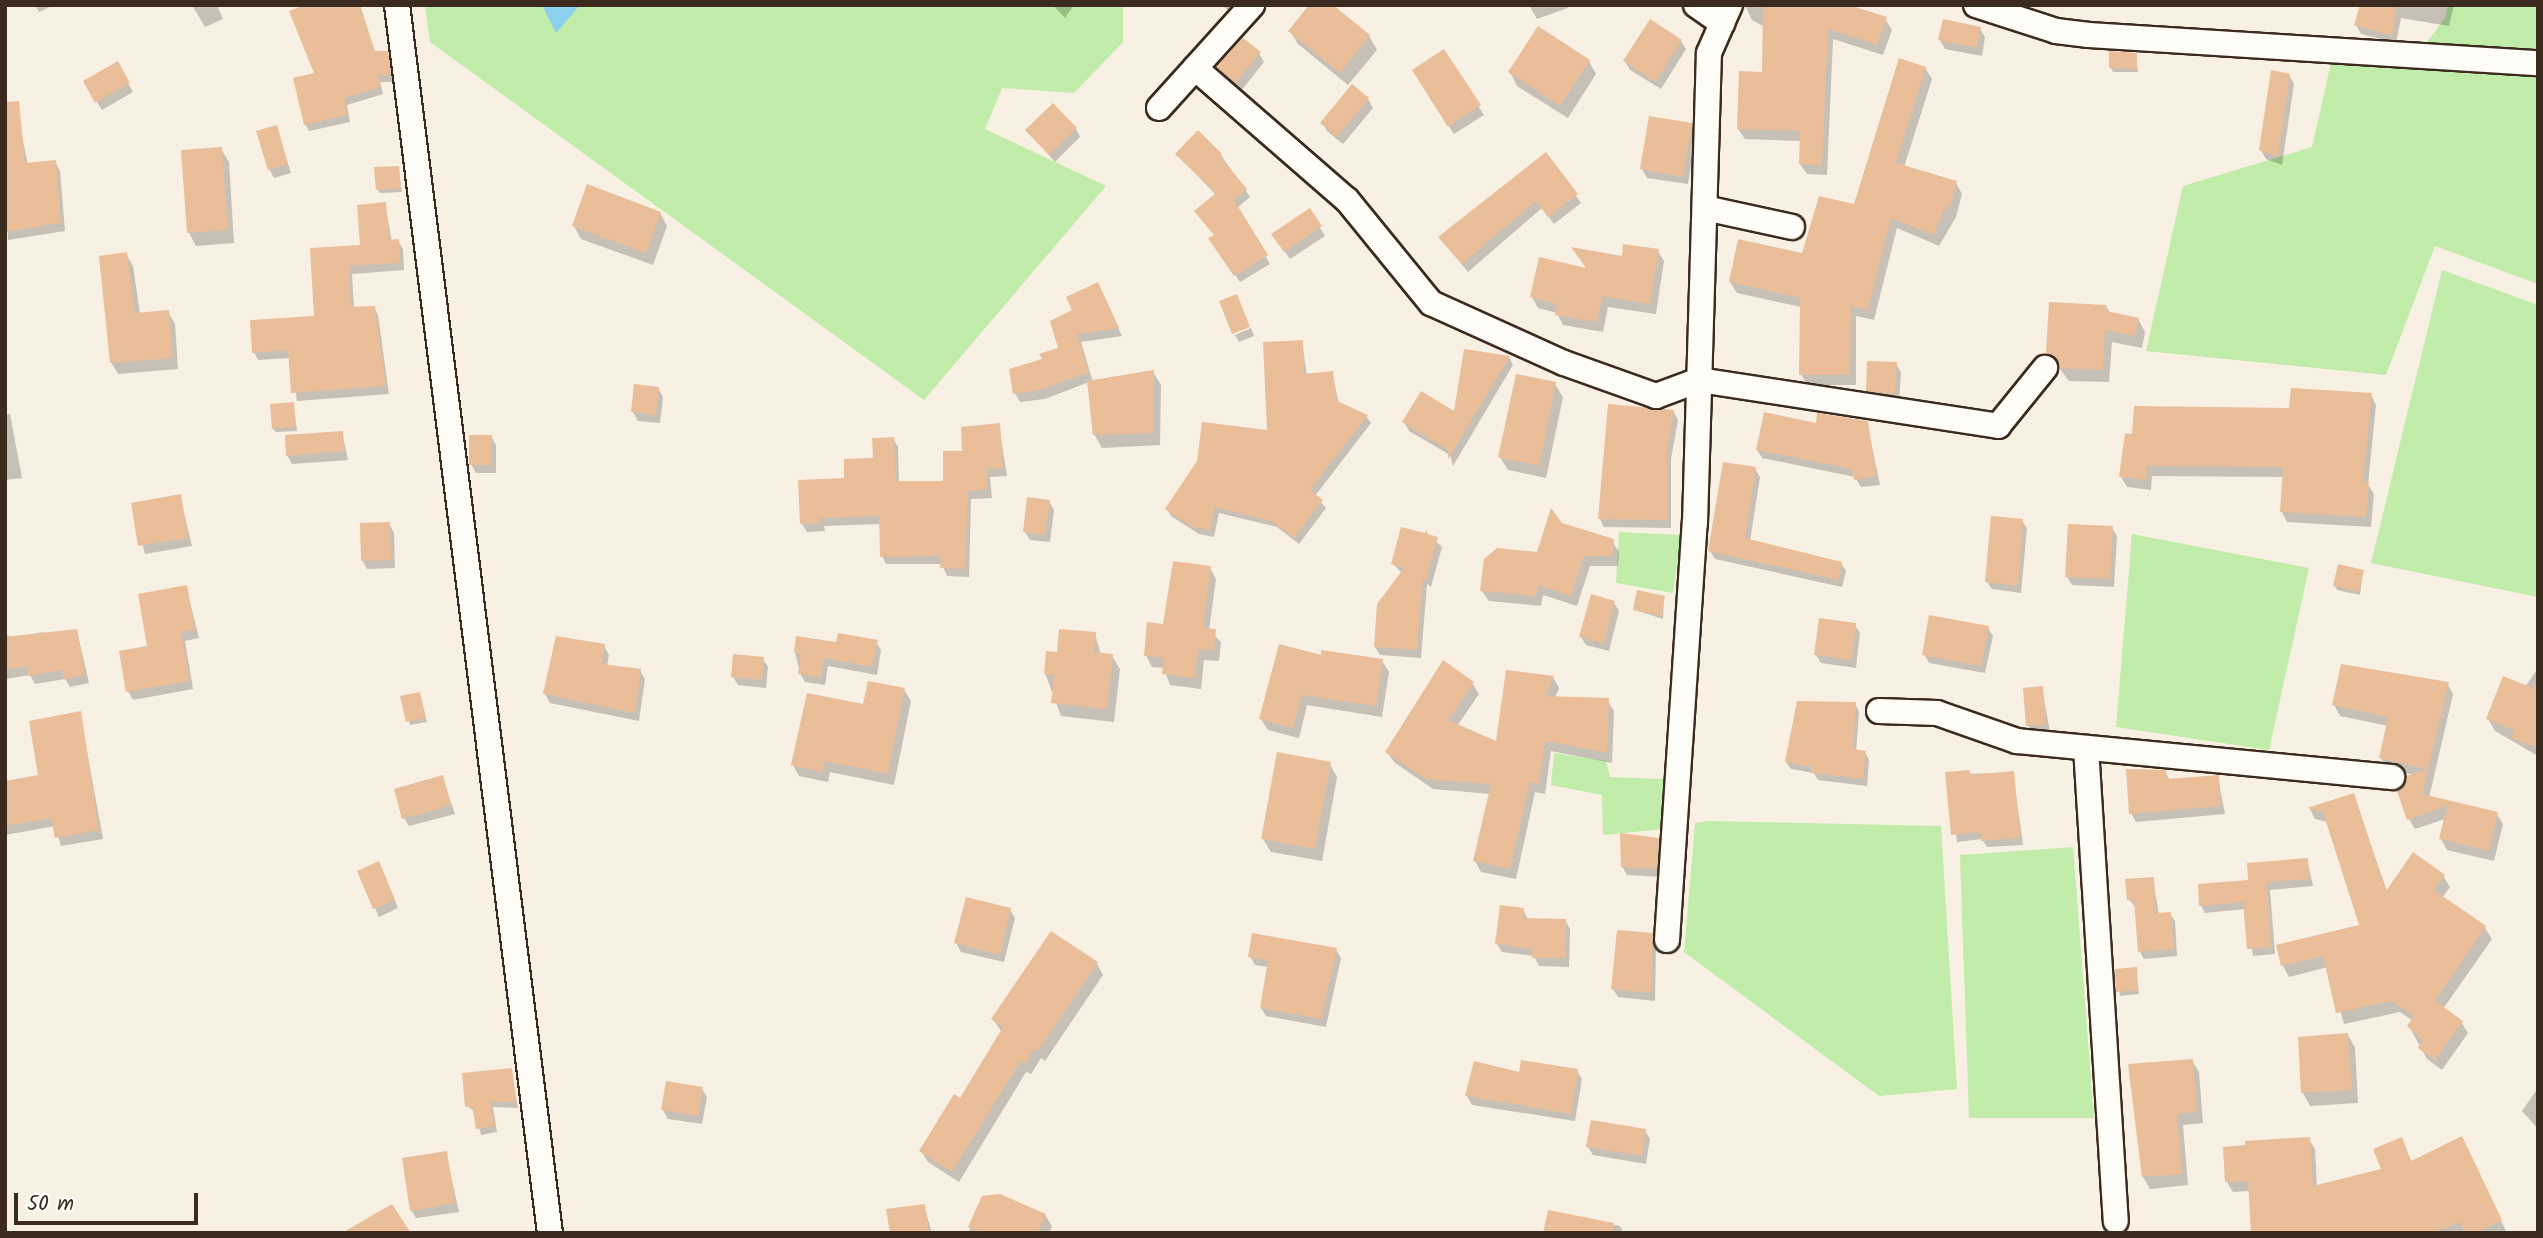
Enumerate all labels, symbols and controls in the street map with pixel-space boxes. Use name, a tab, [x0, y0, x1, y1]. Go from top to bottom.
scale bar	[18, 1178, 201, 1222]
text: 50 m	[27, 1188, 74, 1221]

